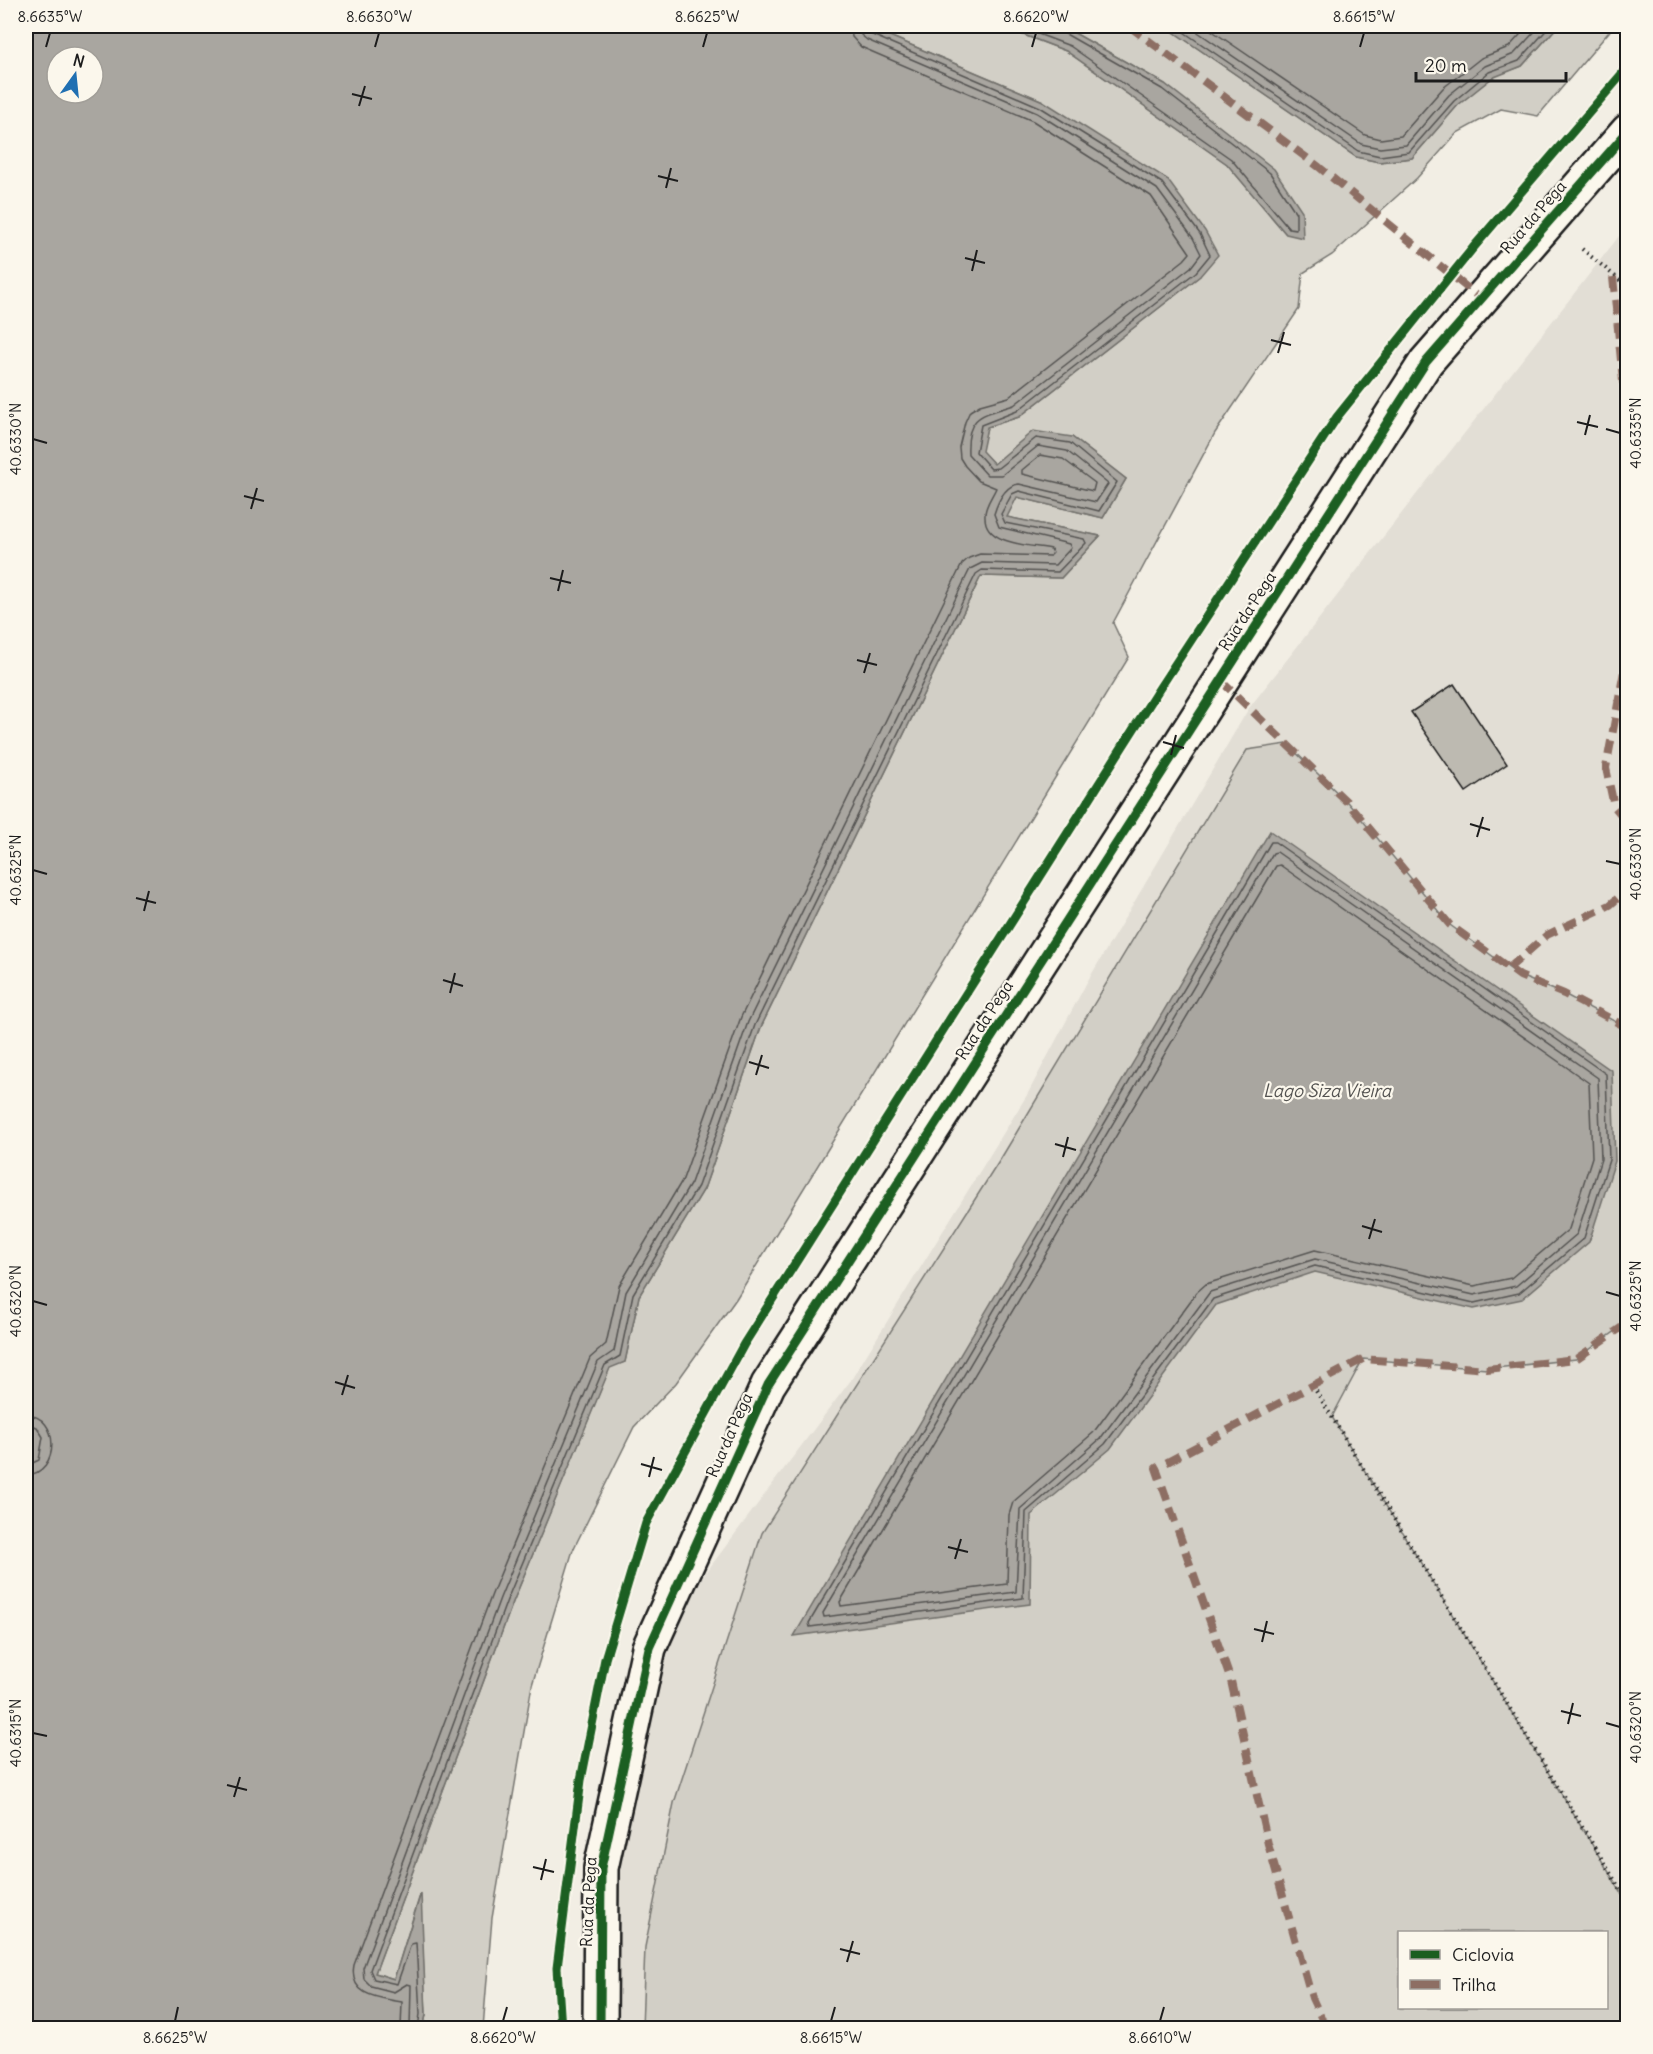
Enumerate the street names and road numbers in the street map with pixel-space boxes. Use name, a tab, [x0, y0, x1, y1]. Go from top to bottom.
street label: Rua da Pega	[1496, 176, 1570, 258]
street label: Rua da Pega	[1214, 568, 1280, 654]
street label: Rua da Pega	[951, 977, 1017, 1063]
street label: Rua da Pega	[701, 1390, 757, 1480]
street label: Rua da Pega	[576, 1856, 600, 1948]

